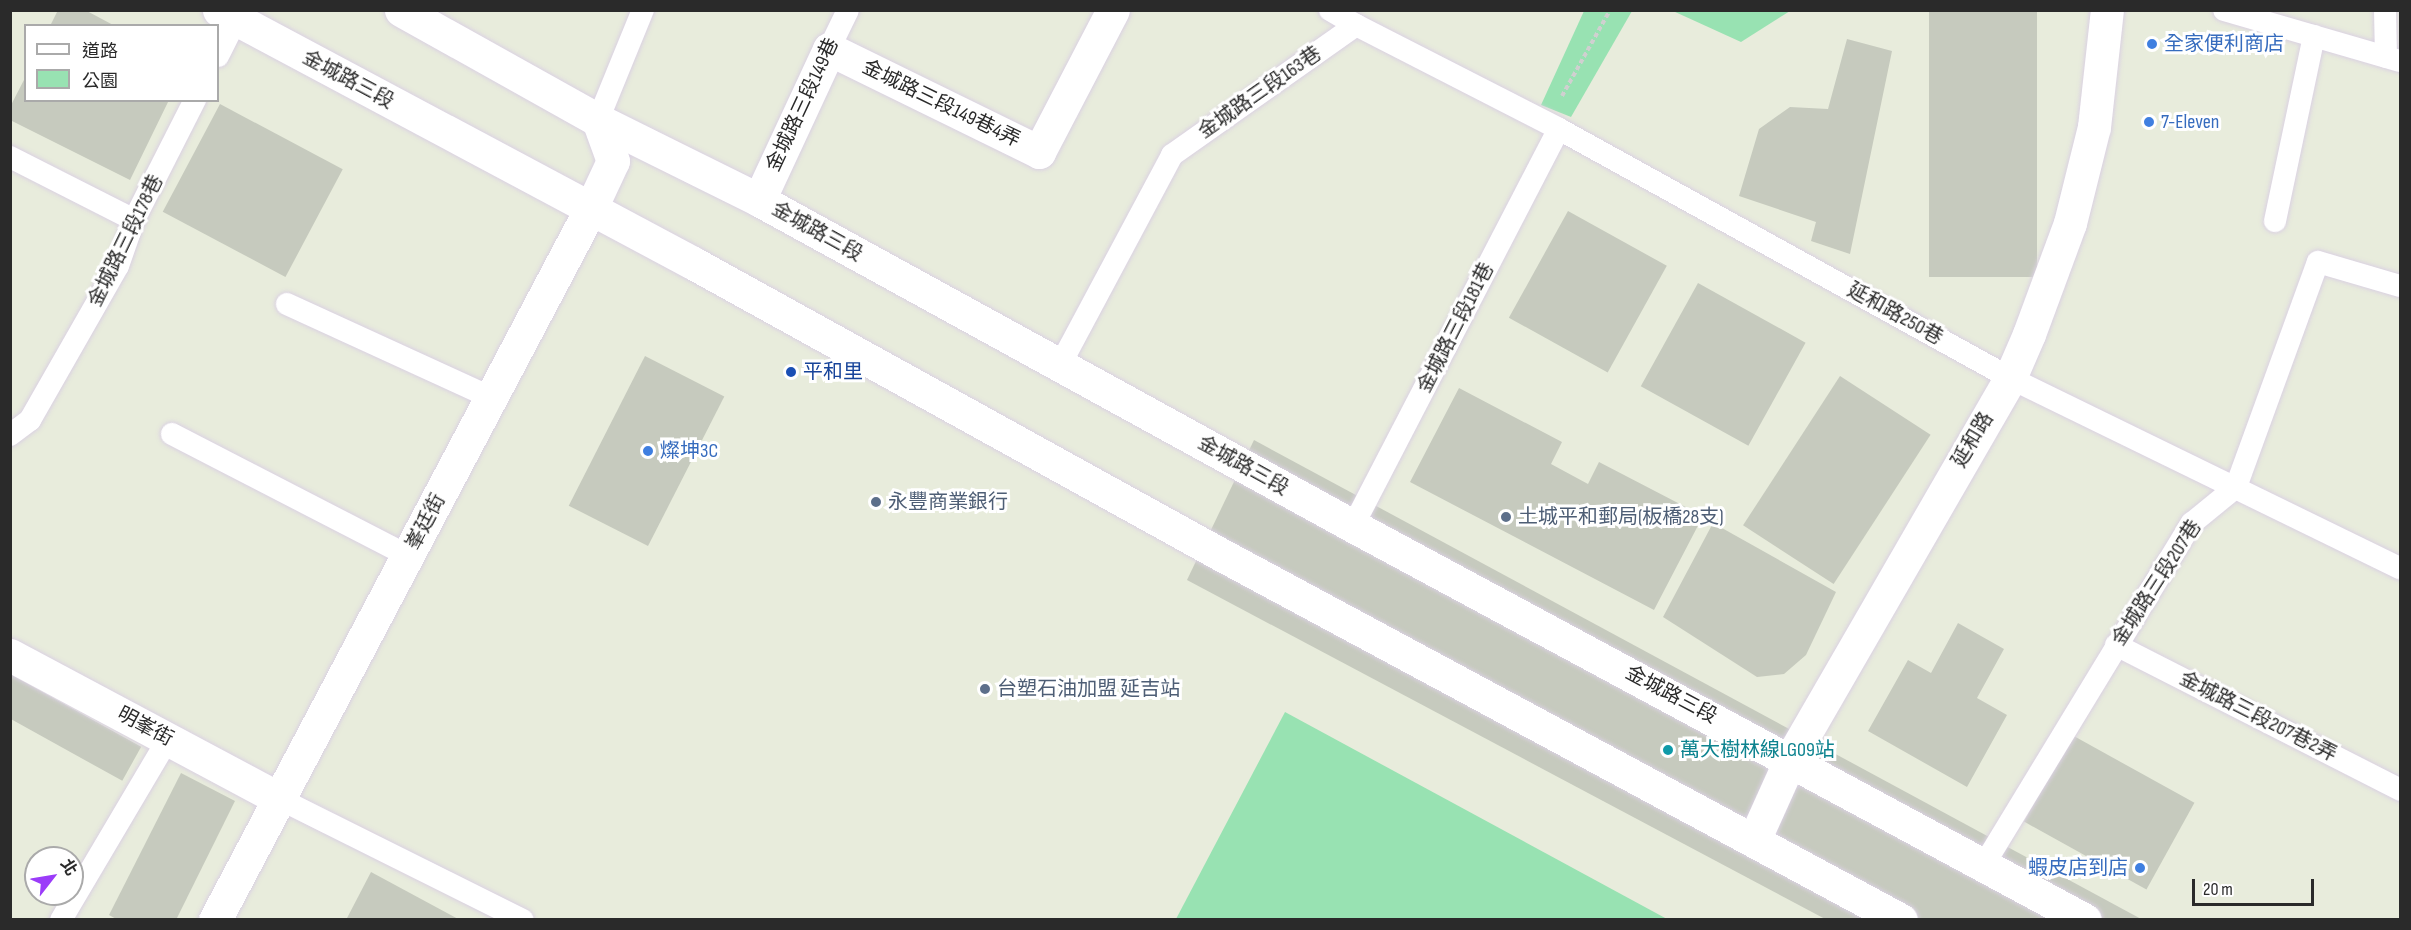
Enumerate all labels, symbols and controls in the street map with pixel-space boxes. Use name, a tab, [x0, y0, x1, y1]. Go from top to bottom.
legend	[24, 24, 219, 102]
place label: 全家便利商店	[2164, 32, 2284, 56]
street label: 金城路三段149巷	[762, 35, 844, 175]
marker: 全家便利商店	[2145, 37, 2159, 51]
text: 道路	[82, 41, 118, 62]
street label: 金城路三段163巷	[1194, 42, 1326, 144]
street label: 金城路三段	[298, 46, 398, 114]
street label: 金城路三段149巷4弄	[858, 55, 1024, 153]
text: 公園	[82, 71, 118, 92]
place label: 7-Eleven	[2161, 110, 2219, 134]
marker: 7-Eleven	[2142, 115, 2156, 129]
street label: 金城路三段178巷	[84, 171, 168, 311]
street label: 金城路三段	[767, 197, 867, 267]
street label: 金城路三段181巷	[1413, 259, 1499, 397]
street label: 延和路250巷	[1843, 278, 1947, 350]
place label: 平和里	[803, 360, 863, 384]
marker: 平和里	[784, 365, 798, 379]
street label: 延和路	[1947, 408, 1999, 472]
street label: 金城路三段	[1193, 431, 1293, 501]
place label: 燦坤3C	[660, 439, 718, 463]
marker: 燦坤3C	[641, 444, 655, 458]
street label: 峯廷街	[401, 490, 451, 554]
place label: 永豐商業銀行	[888, 490, 1008, 514]
marker: 永豐商業銀行	[869, 495, 883, 509]
place label: 土城平和郵局(板橋28支)	[1518, 505, 1724, 529]
marker: 土城平和郵局(板橋28支)	[1499, 510, 1513, 524]
street label: 金城路三段207巷	[2107, 516, 2207, 650]
street label: 金城路三段	[1621, 661, 1721, 729]
street label: 金城路三段207巷2弄	[2175, 667, 2341, 767]
place label: 台塑石油加盟 延吉站	[997, 677, 1180, 701]
marker: 台塑石油加盟 延吉站	[978, 682, 992, 696]
street label: 明峯街	[113, 702, 177, 752]
place label: 萬大樹林線LG09站	[1680, 738, 1835, 762]
marker: 萬大樹林線LG09站	[1661, 743, 1675, 757]
north arrow	[24, 846, 84, 906]
text: 北	[56, 856, 80, 879]
place label: 蝦皮店到店	[2028, 856, 2128, 880]
marker: 蝦皮店到店	[2133, 861, 2147, 875]
scale bar	[2195, 867, 2316, 905]
text: 20 m	[2203, 879, 2233, 900]

